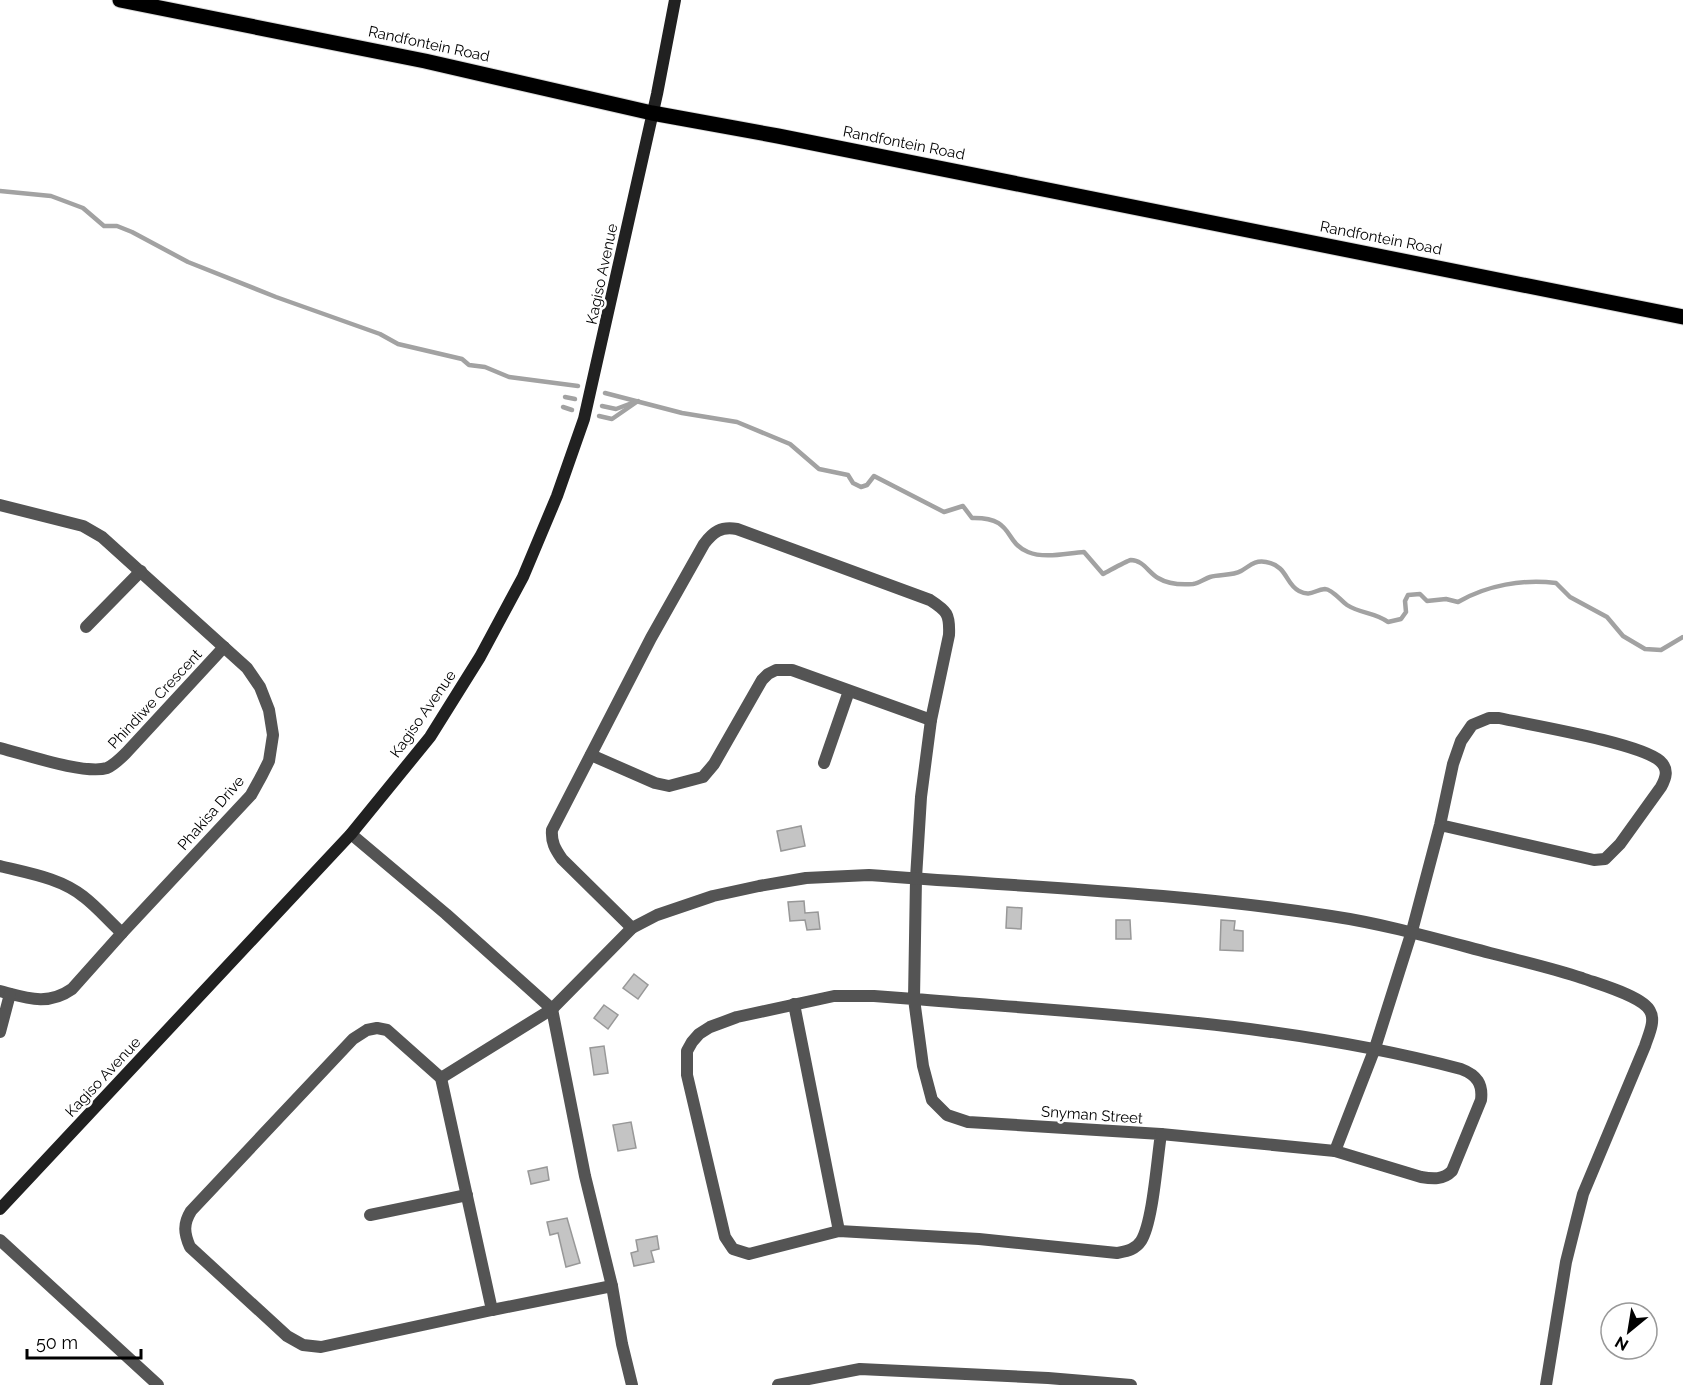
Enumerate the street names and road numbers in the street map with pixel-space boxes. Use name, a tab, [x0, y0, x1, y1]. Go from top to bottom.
street label: Randfontein Road	[367, 22, 491, 66]
street label: Randfontein Road	[842, 122, 966, 164]
street label: Randfontein Road	[1319, 217, 1443, 259]
street label: Kagiso Avenue	[583, 222, 622, 326]
street label: Phindiwe Crescent	[104, 646, 206, 752]
street label: Kagiso Avenue	[386, 667, 460, 761]
street label: Phakisa Drive	[174, 772, 248, 854]
street label: Kagiso Avenue	[61, 1033, 145, 1121]
street label: Snyman Street	[1041, 1102, 1143, 1128]

